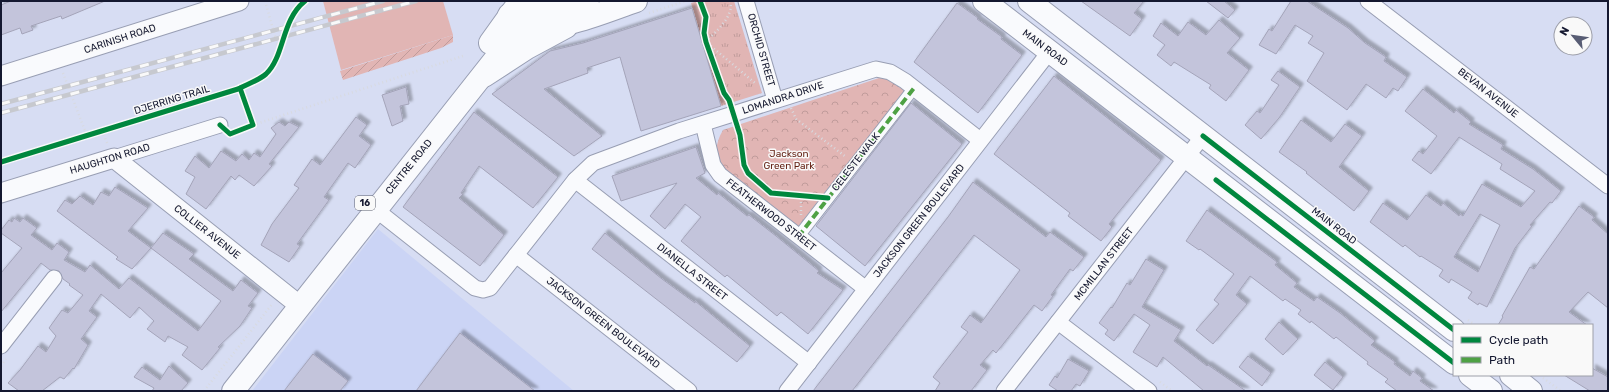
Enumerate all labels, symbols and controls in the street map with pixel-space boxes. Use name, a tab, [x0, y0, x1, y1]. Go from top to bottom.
street label: ORCHID STREET	[745, 12, 777, 88]
north arrow	[1553, 16, 1593, 56]
street label: CARINISH ROAD	[83, 22, 158, 56]
text: N	[1557, 25, 1572, 38]
street label: MAIN ROAD	[1020, 27, 1070, 69]
street label: BEVAN AVENUE	[1455, 66, 1521, 120]
street label: LOMANDRA DRIVE	[741, 79, 825, 117]
street label: DJERRING TRAIL	[133, 83, 212, 117]
street label: CELESTE WALK	[829, 130, 883, 194]
street label: CENTRE ROAD	[383, 137, 435, 197]
street label: HAUGHTON ROAD	[68, 141, 152, 177]
park label: Jackson Green Park	[763, 148, 815, 172]
street label: JACKSON GREEN BOULEVARD	[871, 162, 967, 280]
street label: FEATHERWOOD STREET	[724, 176, 818, 254]
road number: 16	[355, 196, 375, 210]
street label: COLLIER AVENUE	[171, 202, 243, 262]
street label: MAIN ROAD	[1309, 205, 1359, 247]
street label: MCMILLAN STREET	[1072, 225, 1136, 303]
street label: DIANELLA STREET	[654, 241, 730, 303]
street label: JACKSON GREEN BOULEVARD	[544, 275, 662, 371]
legend	[1453, 324, 1593, 376]
text: Cycle path	[1489, 333, 1548, 347]
text: Path	[1489, 353, 1515, 367]

